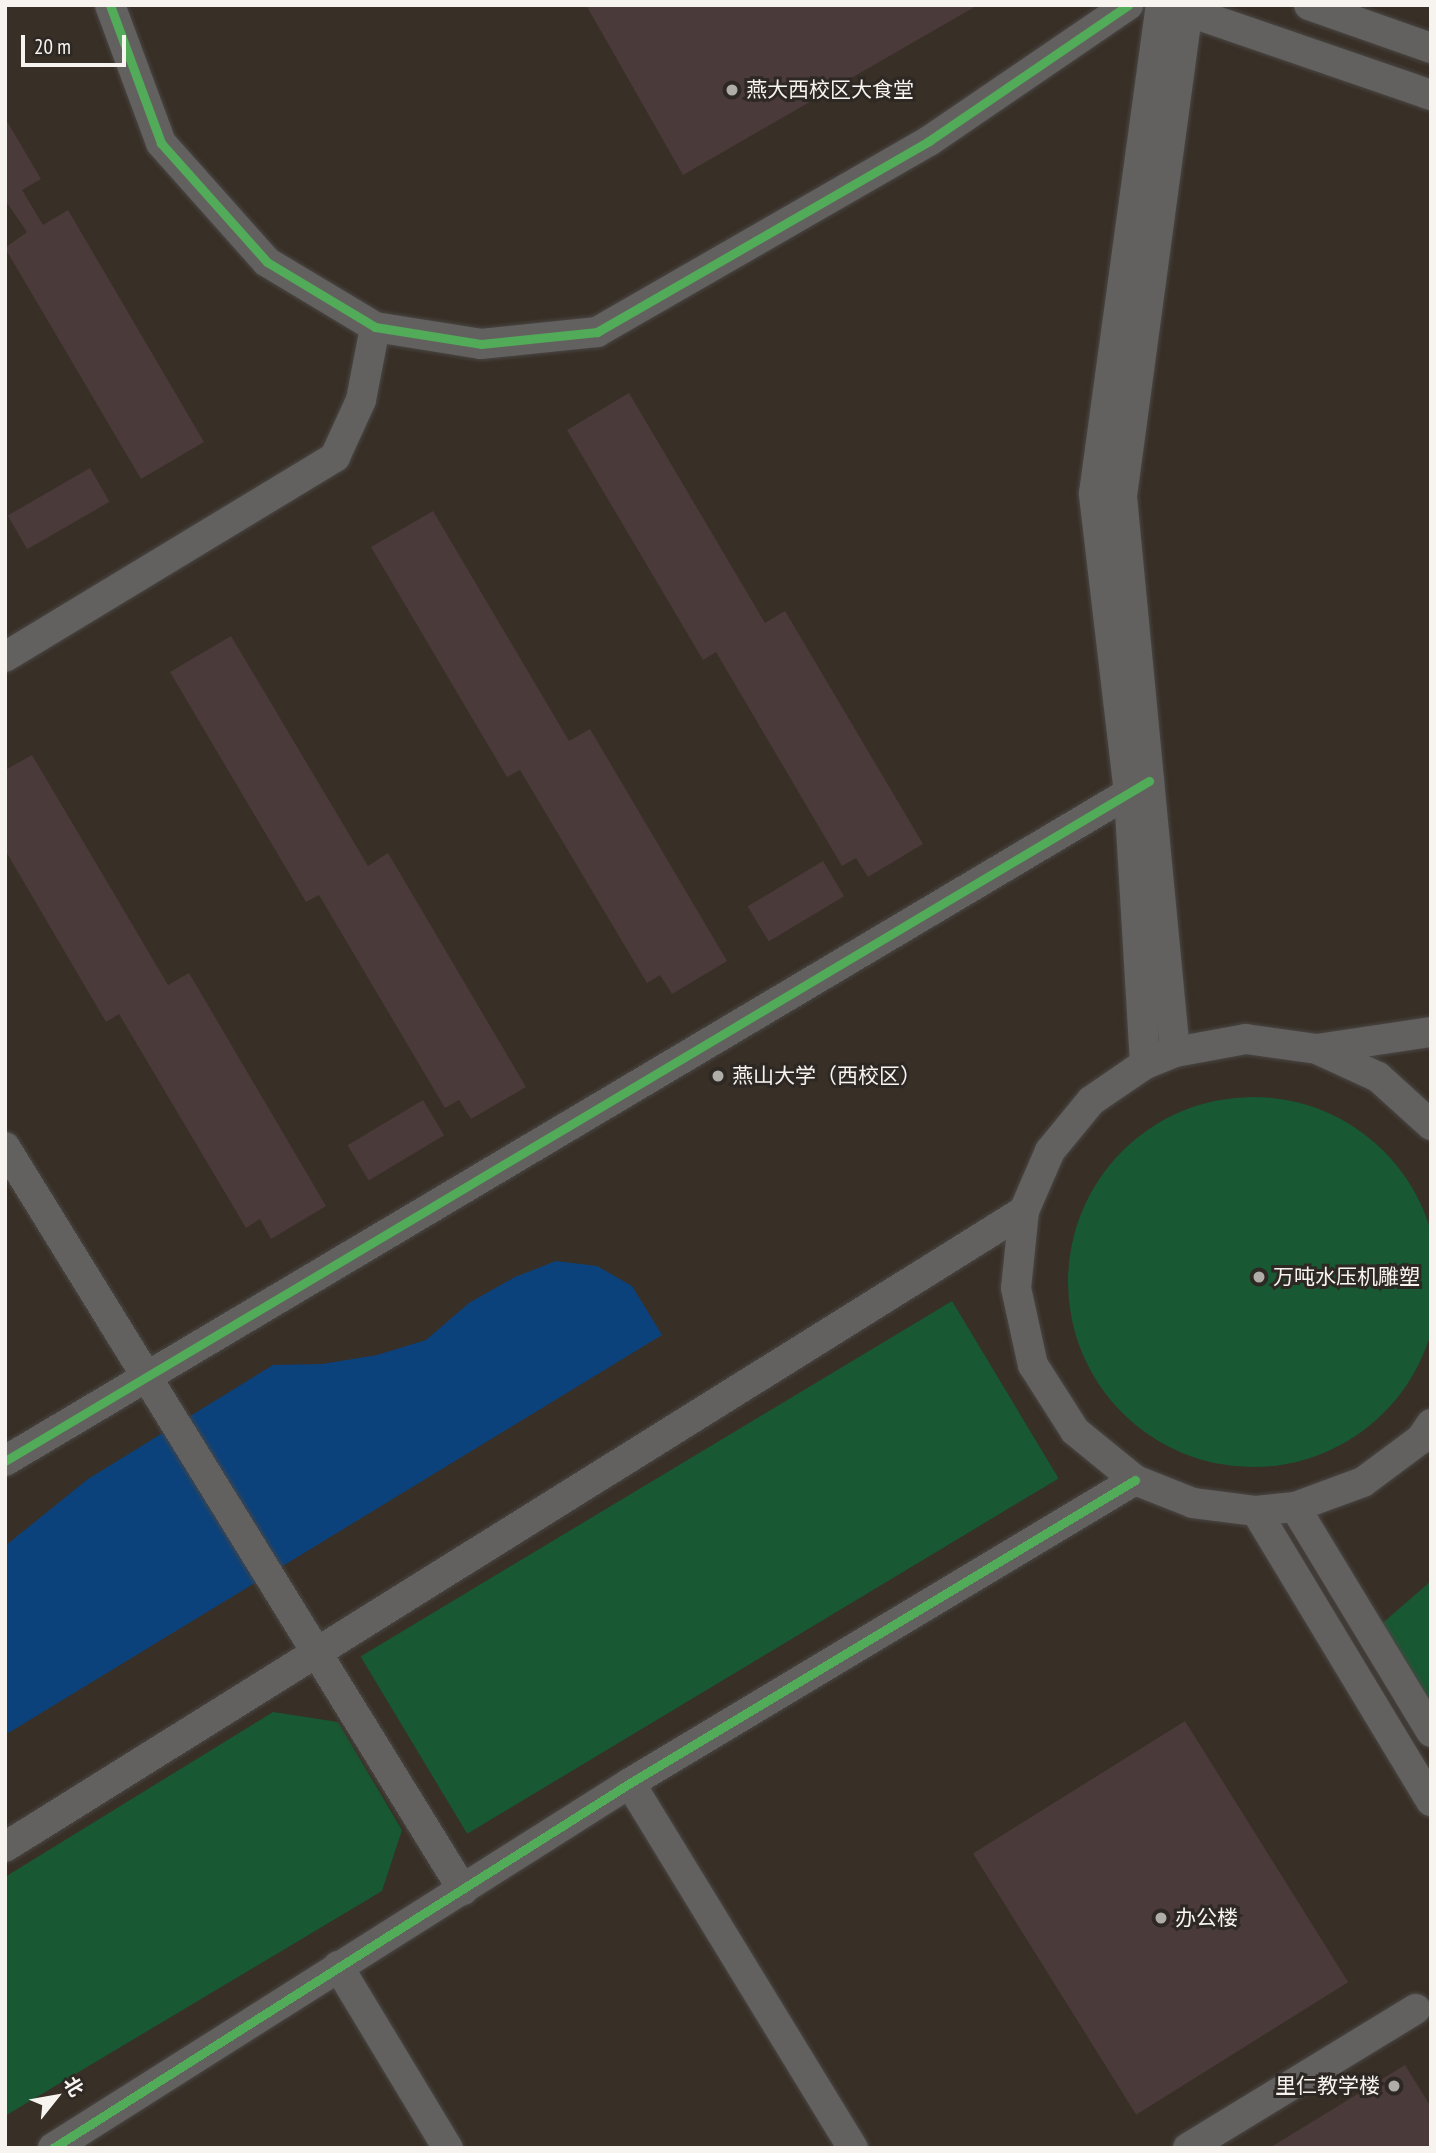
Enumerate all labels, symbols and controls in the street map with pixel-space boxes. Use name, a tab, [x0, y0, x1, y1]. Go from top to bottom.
scale bar	[24, 21, 130, 65]
text: 20 m	[34, 33, 71, 60]
place label: 燕大西校区大食堂	[746, 77, 914, 103]
marker: 燕大西校区大食堂	[724, 82, 740, 98]
place label: 燕山大学（西校区）	[732, 1063, 921, 1089]
marker: 燕山大学（西校区）	[710, 1068, 726, 1084]
place label: 万吨水压机雕塑	[1273, 1264, 1420, 1290]
marker: 万吨水压机雕塑	[1251, 1269, 1267, 1285]
place label: 办公楼	[1175, 1905, 1238, 1931]
marker: 办公楼	[1153, 1910, 1169, 1926]
north arrow	[21, 2062, 91, 2132]
text: 北	[59, 2072, 89, 2101]
place label: 里仁教学楼	[1275, 2073, 1380, 2099]
marker: 里仁教学楼	[1386, 2078, 1402, 2094]

